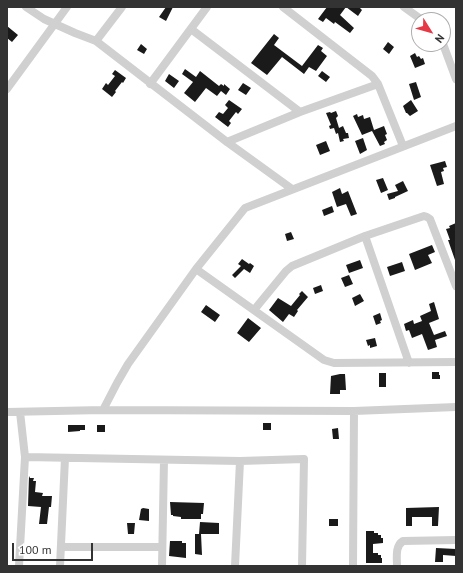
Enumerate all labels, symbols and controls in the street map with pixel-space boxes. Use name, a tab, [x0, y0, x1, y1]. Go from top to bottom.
north arrow	[411, 12, 451, 52]
text: N	[432, 32, 448, 46]
scale bar	[14, 535, 95, 561]
text: 100 m	[19, 542, 52, 557]

